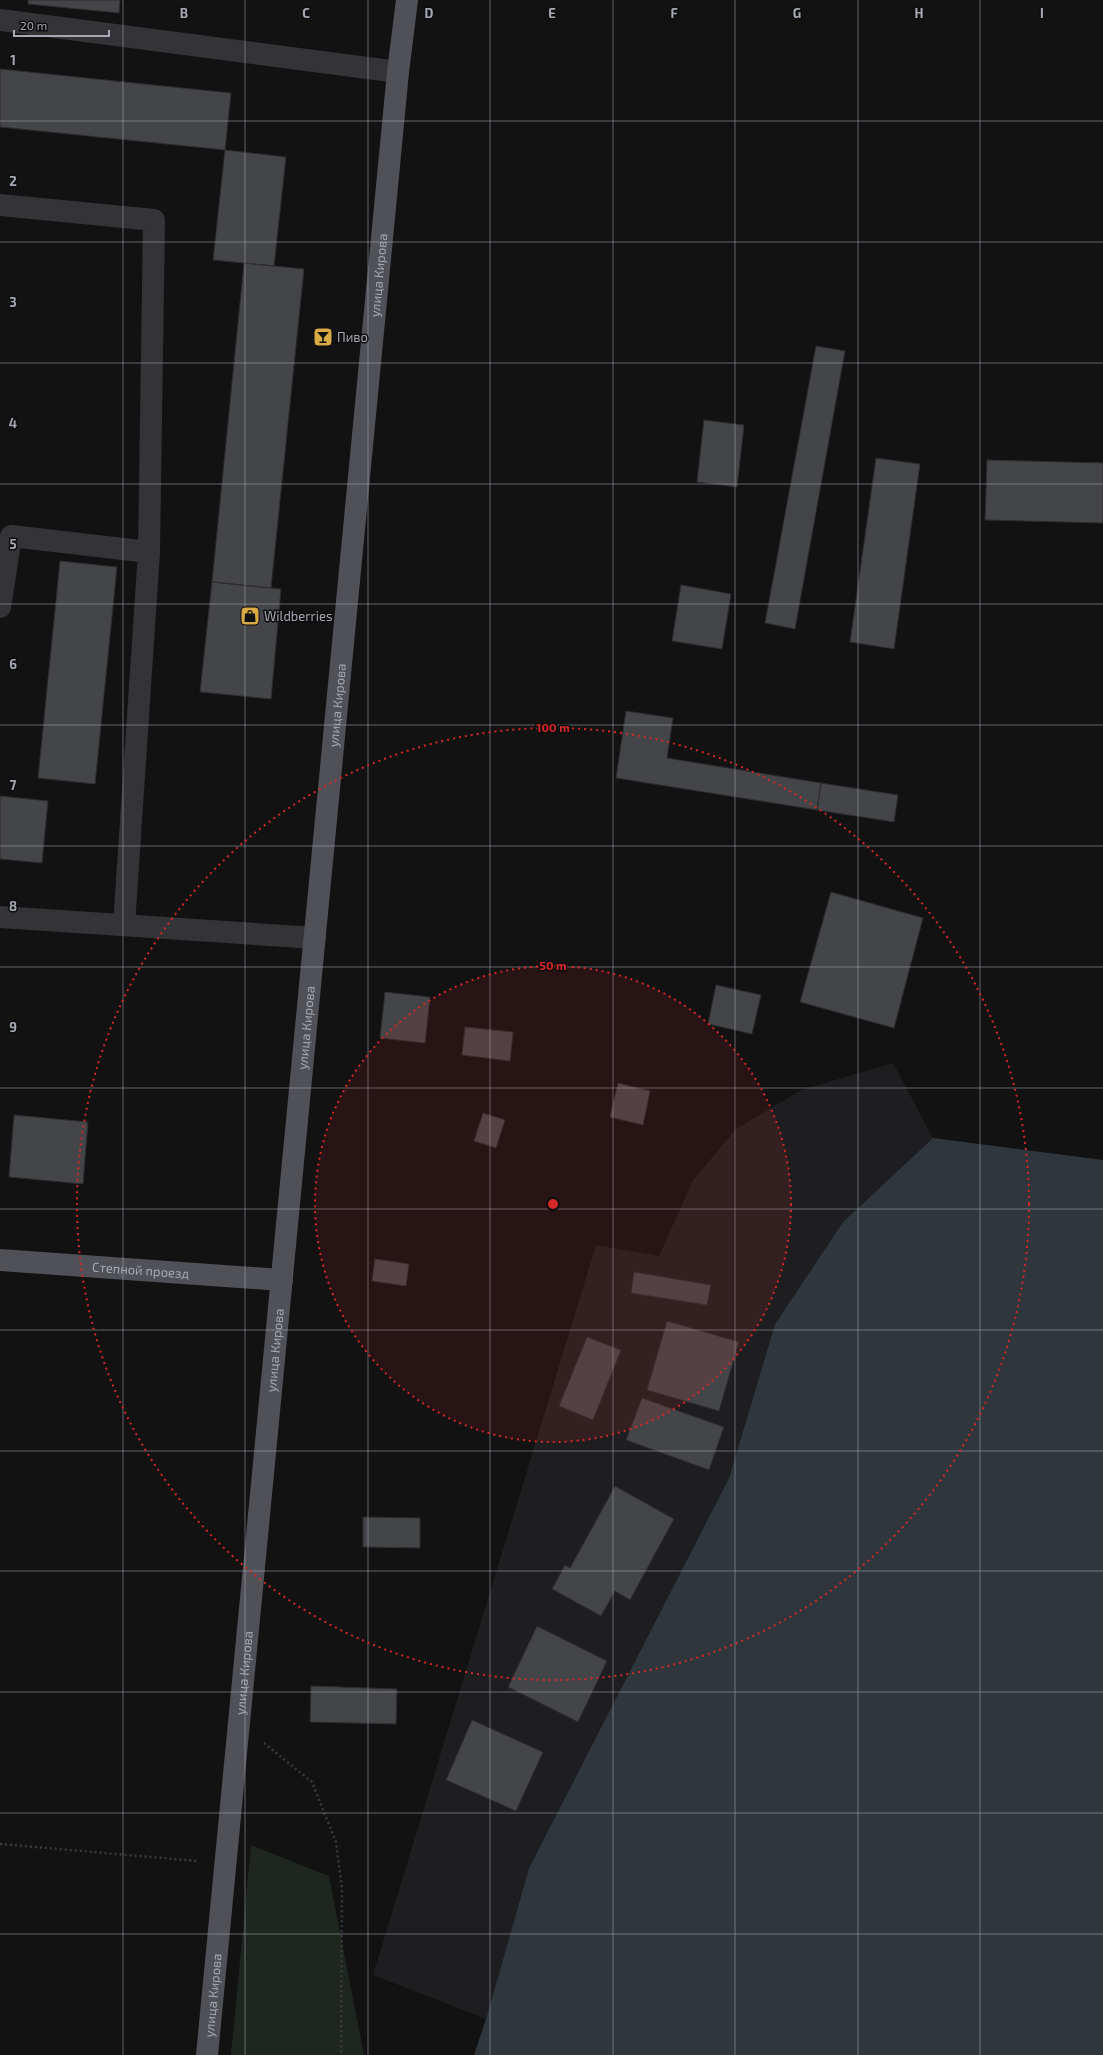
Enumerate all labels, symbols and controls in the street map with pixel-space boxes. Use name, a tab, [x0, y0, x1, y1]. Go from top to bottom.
text: B	[180, 5, 188, 21]
text: C	[302, 5, 310, 21]
text: D	[425, 5, 434, 21]
text: E	[548, 5, 556, 21]
text: F	[670, 5, 678, 21]
text: G	[793, 5, 801, 21]
text: H	[915, 5, 924, 21]
text: I	[1040, 5, 1044, 21]
scale bar	[14, 12, 109, 38]
text: 20 m	[20, 18, 47, 32]
text: 1	[10, 52, 16, 68]
text: 2	[9, 173, 17, 189]
street label: улица Кирова	[366, 233, 390, 318]
text: 3	[9, 294, 17, 310]
bar icon: Пиво	[312, 326, 334, 348]
place label: Пиво	[337, 329, 368, 345]
text: 4	[9, 415, 17, 431]
text: 5	[9, 536, 17, 552]
shop icon: Wildberries	[239, 605, 261, 627]
place label: Wildberries	[264, 608, 332, 624]
text: 6	[9, 656, 17, 672]
street label: улица Кирова	[325, 663, 349, 748]
text: 100 m	[536, 720, 570, 734]
text: 7	[10, 777, 17, 793]
text: 8	[9, 898, 17, 914]
text: 50 m	[539, 958, 567, 972]
street label: улица Кирова	[294, 985, 318, 1070]
text: 9	[9, 1019, 17, 1035]
centre of rings	[546, 1197, 560, 1211]
street label: Степной проезд	[92, 1259, 190, 1281]
street label: улица Кирова	[263, 1308, 287, 1393]
street label: улица Кирова	[232, 1630, 256, 1715]
street label: улица Кирова	[201, 1953, 225, 2038]

